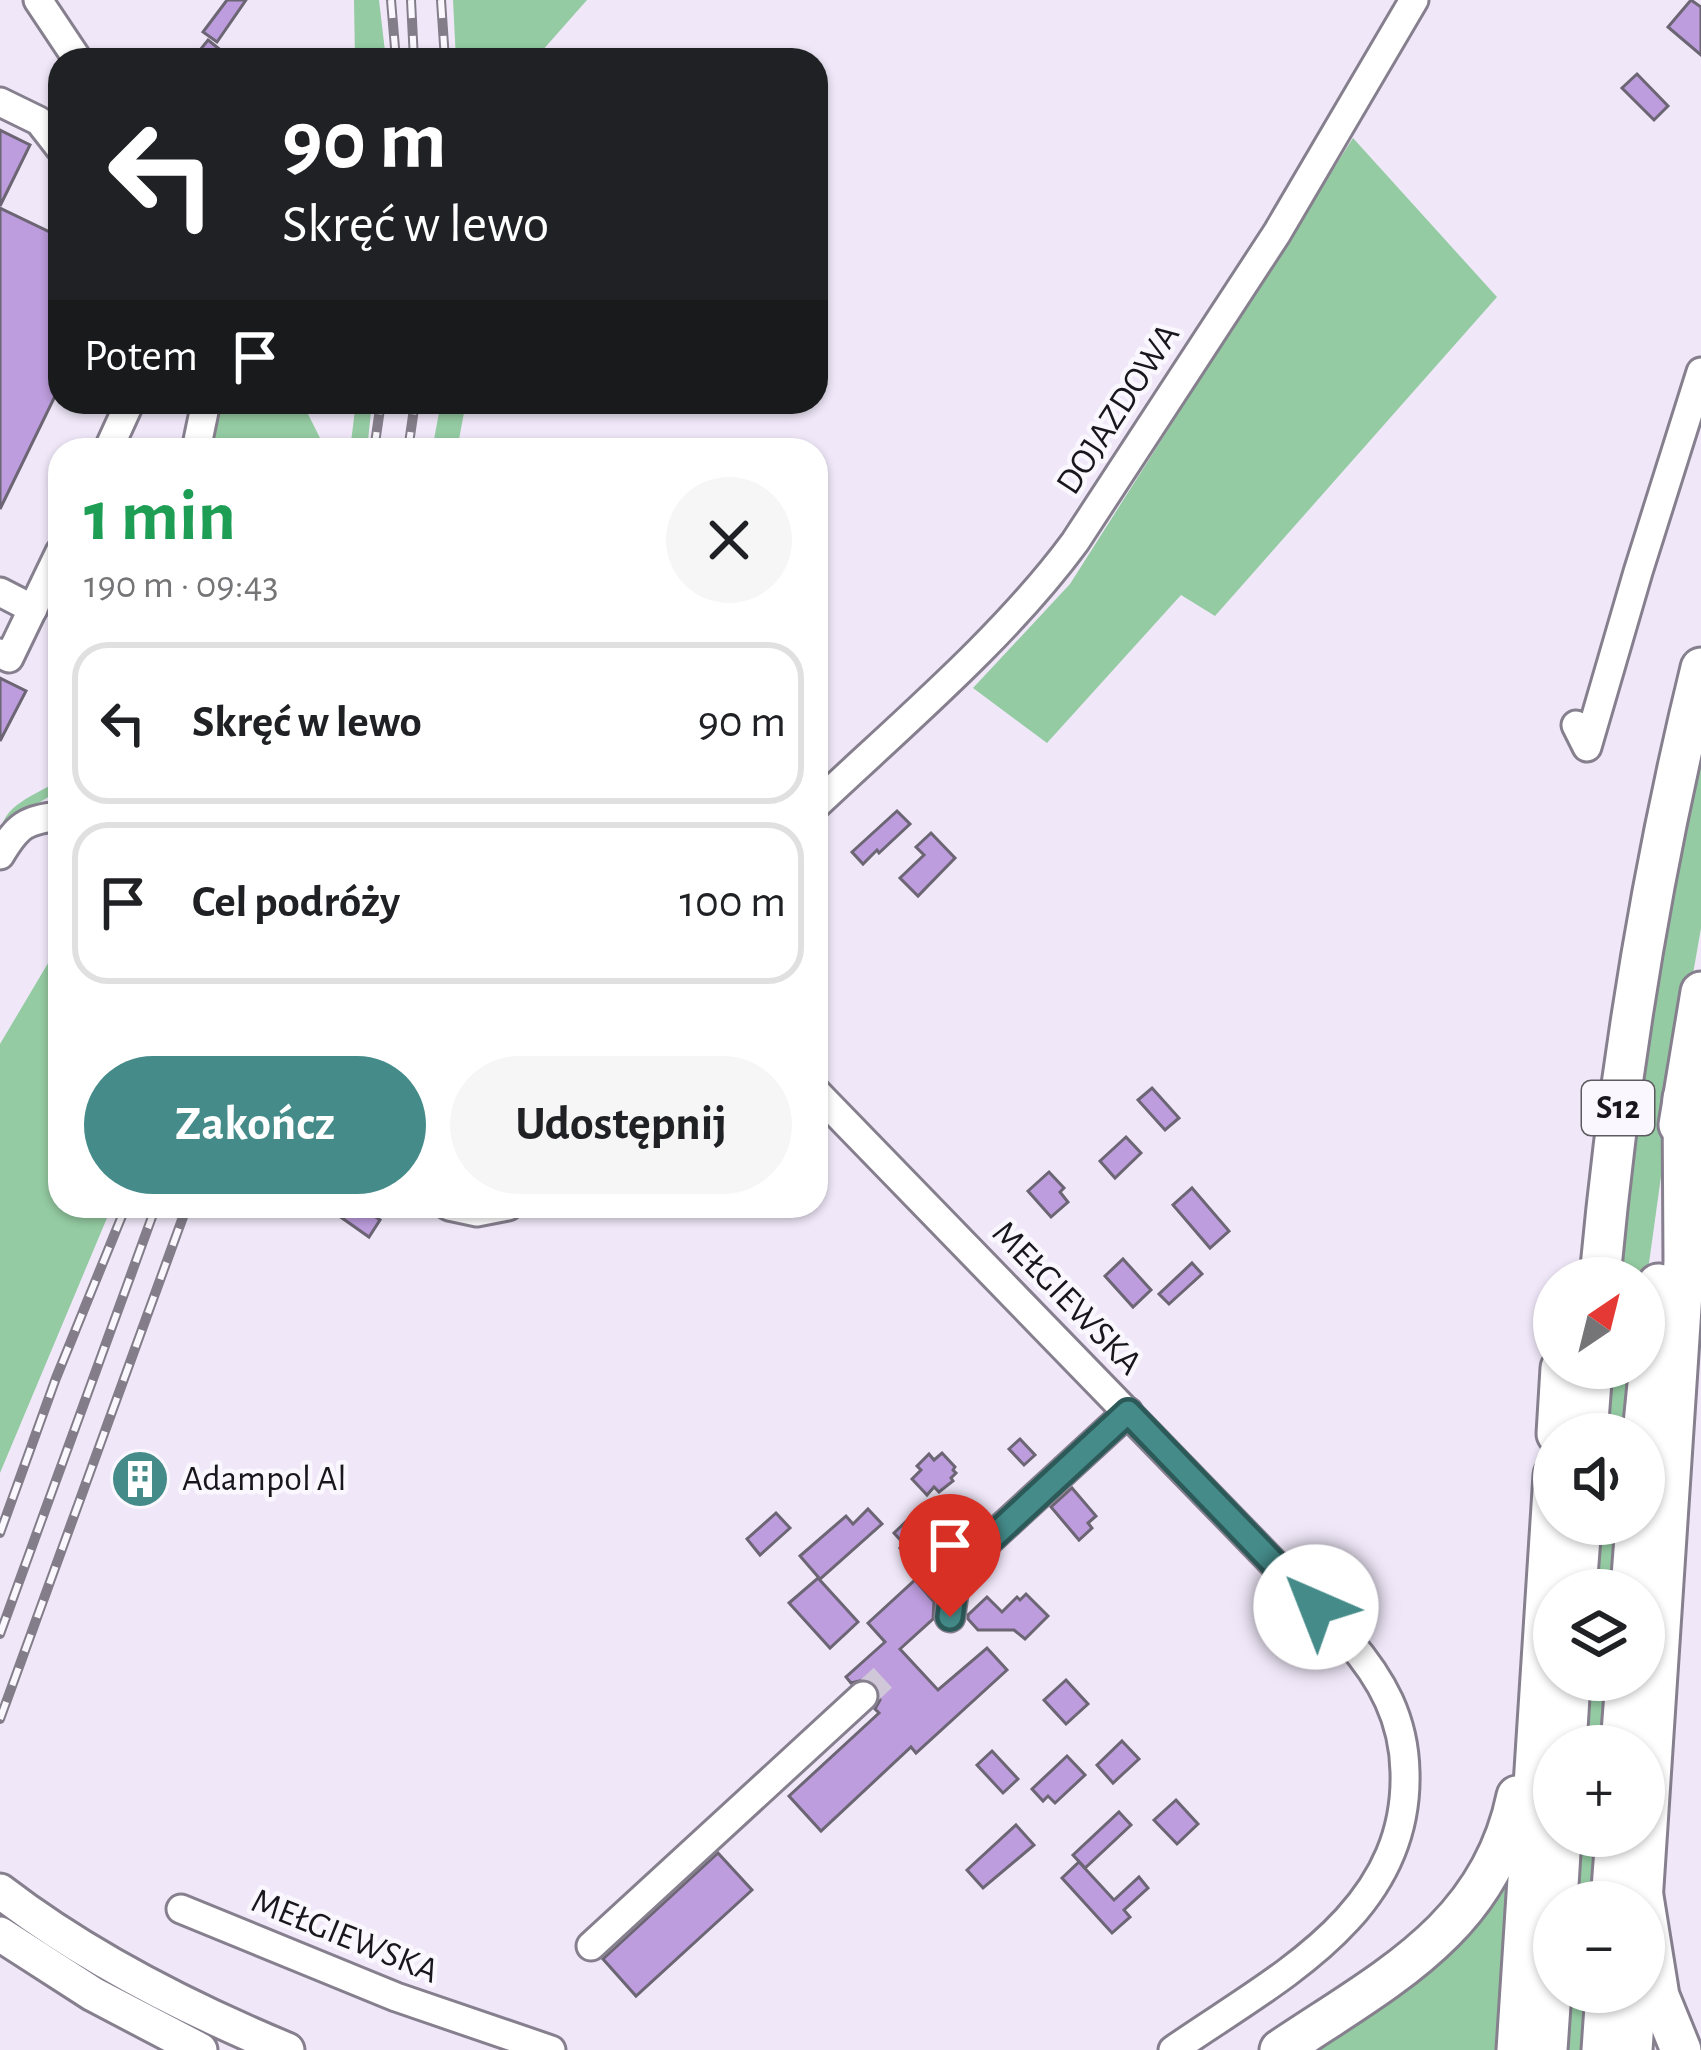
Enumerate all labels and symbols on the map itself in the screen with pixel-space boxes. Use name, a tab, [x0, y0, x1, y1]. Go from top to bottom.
street label: DOJAZDOWA	[1050, 317, 1186, 500]
road number: S12	[1582, 1081, 1654, 1135]
street label: MEŁGIEWSKA	[985, 1214, 1149, 1382]
north arrow	[1533, 1257, 1665, 1389]
building icon: Adampol Al	[109, 1448, 171, 1510]
place label: Adampol Al	[182, 1461, 346, 1497]
pin	[899, 1494, 1001, 1617]
position arrow	[1253, 1544, 1379, 1670]
street label: MEŁGIEWSKA	[247, 1882, 444, 1990]

